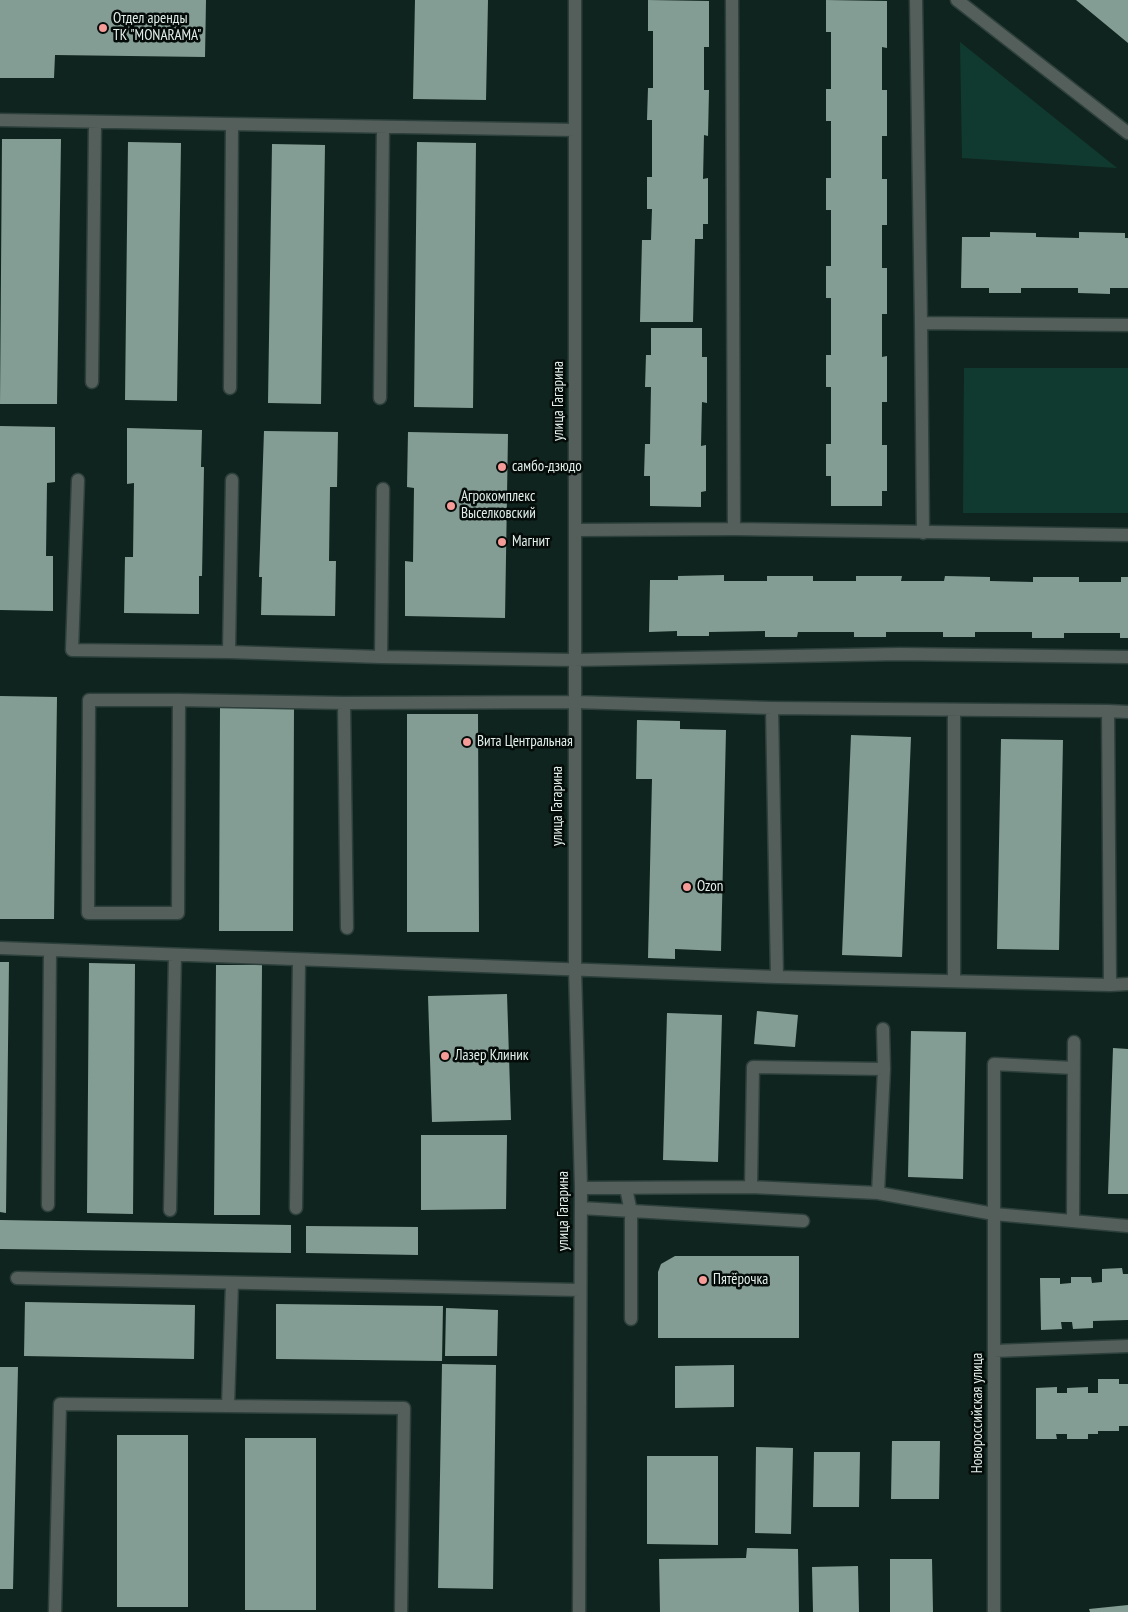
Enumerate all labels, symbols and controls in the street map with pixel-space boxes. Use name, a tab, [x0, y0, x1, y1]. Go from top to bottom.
place label: Отдел аренды ТК "MONARAMA"	[113, 10, 201, 45]
marker: Отдел аренды ТК "MONARAMA"	[97, 22, 109, 34]
street label: улица Гагарина	[550, 361, 568, 441]
place label: самбо-дзюдо	[512, 458, 582, 476]
marker: самбо-дзюдо	[496, 461, 508, 473]
place label: Агрокомплекс Выселковский	[461, 488, 536, 523]
marker: Агрокомплекс Выселковский	[445, 500, 457, 512]
place label: Магнит	[512, 533, 550, 551]
marker: Магнит	[496, 536, 508, 548]
place label: Вита Центральная	[477, 733, 573, 751]
marker: Вита Центральная	[461, 736, 473, 748]
street label: улица Гагарина	[549, 766, 567, 846]
place label: Ozon	[697, 878, 723, 896]
marker: Ozon	[681, 881, 693, 893]
place label: Лазер Клиник	[455, 1047, 529, 1065]
marker: Лазер Клиник	[439, 1050, 451, 1062]
street label: улица Гагарина	[555, 1171, 573, 1251]
place label: Пятёрочка	[713, 1271, 768, 1289]
marker: Пятёрочка	[697, 1274, 709, 1286]
street label: Новороссийская улица	[969, 1353, 987, 1473]

